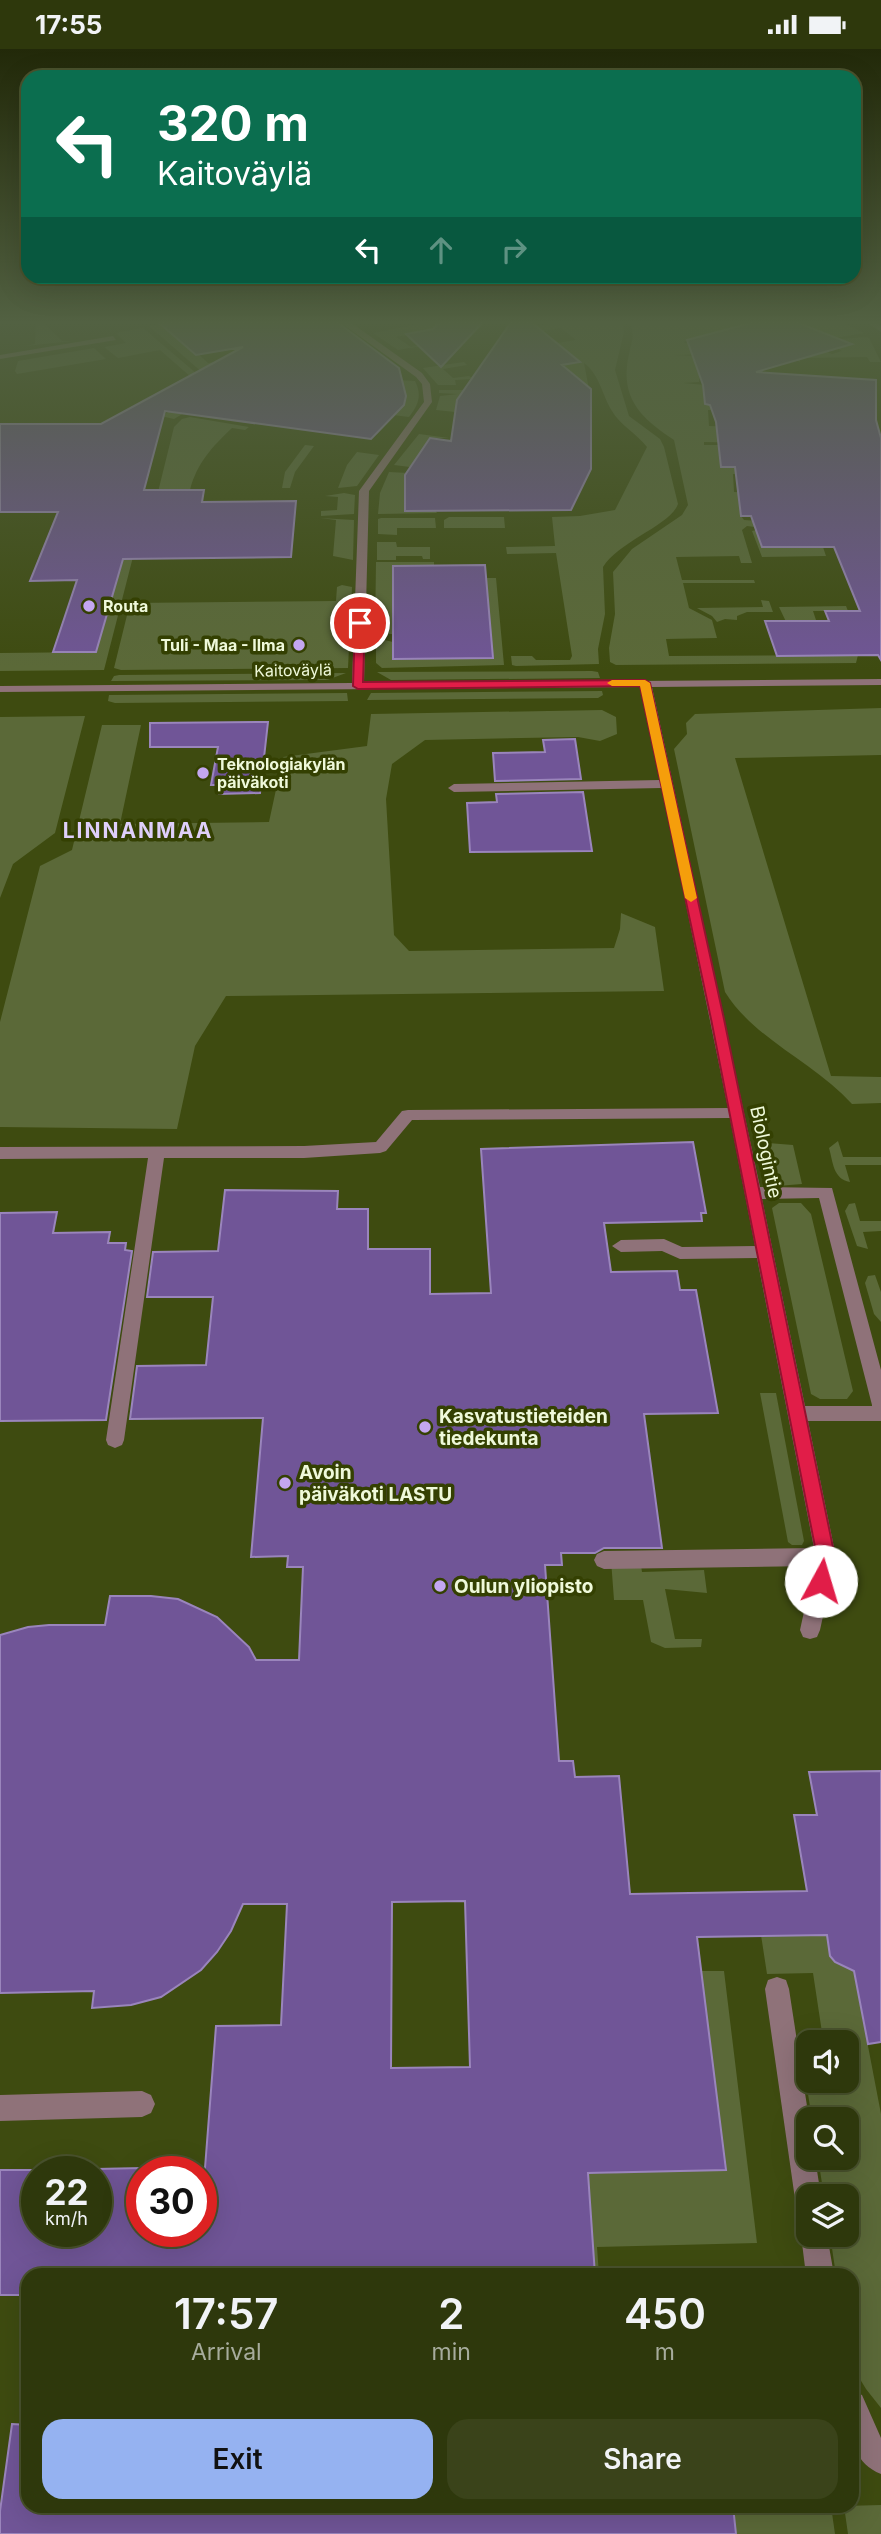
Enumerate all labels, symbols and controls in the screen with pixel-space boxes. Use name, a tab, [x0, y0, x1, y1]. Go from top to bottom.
text: 17:55	[35, 9, 102, 40]
text: 320 m	[157, 94, 309, 153]
icon: left	[42, 98, 133, 189]
text: Kaitoväylä	[157, 154, 312, 193]
icon: left	[349, 231, 387, 269]
icon: ahead	[422, 231, 460, 269]
icon: right	[495, 231, 533, 269]
pin	[330, 593, 390, 653]
place label: Routa	[103, 596, 148, 616]
marker: Routa	[81, 598, 97, 614]
icon: arrive	[341, 604, 379, 642]
place label: Tuli - Maa - Ilma	[161, 635, 285, 655]
marker: Tuli - Maa - Ilma	[291, 637, 307, 653]
street label: Kaitoväylä	[254, 659, 332, 681]
place label: Teknologiakylän päiväkoti	[217, 754, 346, 792]
marker: Teknologiakylän päiväkoti	[195, 765, 211, 781]
district label: LINNANMAA	[63, 818, 213, 843]
street label: Biologintie	[745, 1104, 787, 1200]
place label: Kasvatustieteiden tiedekunta	[439, 1405, 608, 1450]
marker: Kasvatustieteiden tiedekunta	[417, 1419, 433, 1435]
place label: Avoin päiväkoti LASTU	[299, 1461, 452, 1506]
marker: Avoin päiväkoti LASTU	[277, 1475, 293, 1491]
position arrow	[784, 1544, 858, 1618]
place label: Oulun yliopisto	[454, 1575, 593, 1598]
marker: Oulun yliopisto	[432, 1578, 448, 1594]
map controls	[796, 2030, 859, 2247]
button: sound	[796, 2030, 859, 2093]
button: search	[796, 2107, 859, 2170]
speed limit sign: 30	[126, 2156, 217, 2247]
text: 22	[44, 2171, 89, 2213]
button: layers	[796, 2184, 859, 2247]
text: km/h	[45, 2208, 88, 2229]
text: 17:57	[174, 2288, 279, 2339]
text: 2	[438, 2288, 464, 2339]
text: 450	[624, 2288, 706, 2339]
text: Arrival	[191, 2338, 262, 2366]
text: min	[432, 2338, 471, 2366]
text: m	[655, 2338, 675, 2366]
button: Exit	[42, 2419, 433, 2499]
button: Share	[447, 2419, 838, 2499]

